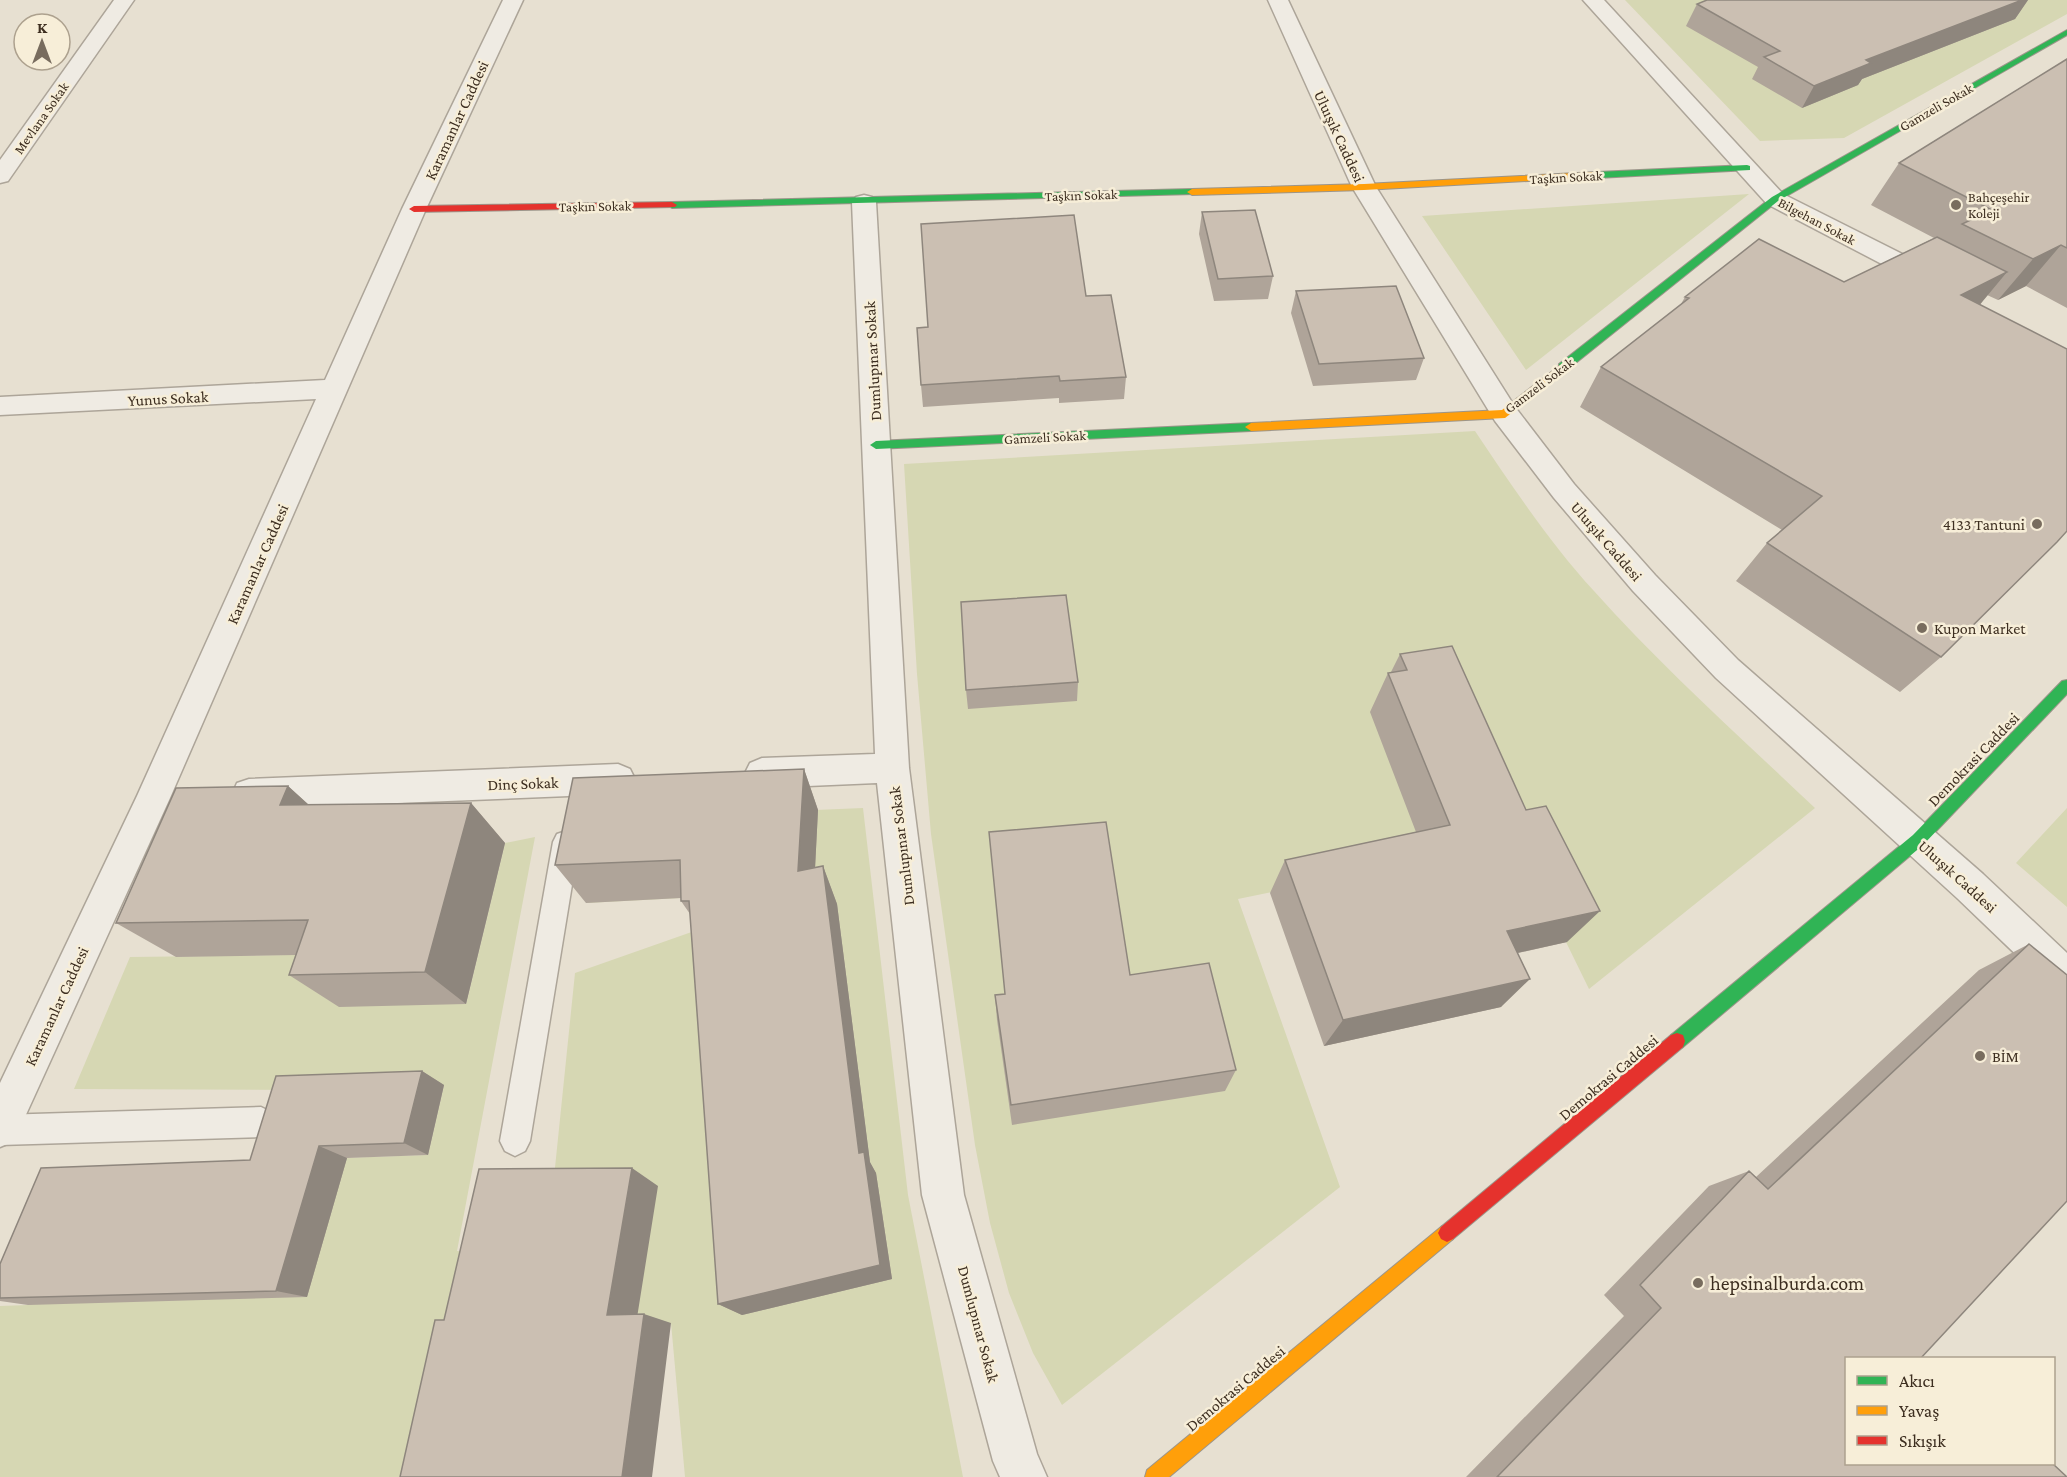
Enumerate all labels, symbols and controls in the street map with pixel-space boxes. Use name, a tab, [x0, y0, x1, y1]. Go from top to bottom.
north arrow	[12, 12, 72, 72]
text: K	[37, 19, 48, 36]
street label: Karamanlar Caddesi	[421, 58, 492, 182]
street label: Mevlana Sokak	[10, 79, 72, 157]
street label: Gamzeli Sokak	[1897, 79, 1976, 134]
street label: Uluışık Caddesi	[1310, 88, 1368, 185]
street label: Taşkın Sokak	[1529, 167, 1603, 187]
street label: Taşkın Sokak	[1044, 186, 1118, 204]
place label: Bahçeşehir Koleji	[1968, 189, 2029, 222]
street label: Bilgehan Sokak	[1776, 194, 1859, 248]
street label: Taşkın Sokak	[558, 197, 632, 215]
marker: Bahçeşehir Koleji	[1949, 198, 1963, 212]
street label: Dumlupınar Sokak	[861, 300, 885, 421]
street label: Gamzeli Sokak	[1501, 354, 1577, 416]
street label: Yunus Sokak	[127, 388, 209, 409]
street label: Gamzeli Sokak	[1004, 427, 1087, 447]
street label: Uluışık Caddesi	[1567, 498, 1646, 585]
street label: Karamanlar Caddesi	[223, 502, 292, 627]
place label: 4133 Tantuni	[1943, 516, 2025, 533]
marker: 4133 Tantuni	[2030, 517, 2044, 531]
place label: Kupon Market	[1934, 620, 2026, 638]
marker: Kupon Market	[1915, 621, 1929, 635]
street label: Demokrasi Caddesi	[1924, 709, 2022, 810]
street label: Dinç Sokak	[487, 774, 559, 794]
street label: Dumlupınar Sokak	[886, 785, 918, 907]
street label: Uluışık Caddesi	[1914, 837, 2000, 917]
street label: Karamanlar Caddesi	[21, 944, 92, 1068]
street label: Demokrasi Caddesi	[1556, 1031, 1661, 1124]
place label: BİM	[1992, 1048, 2019, 1065]
marker: BİM	[1973, 1049, 1987, 1063]
street label: Dumlupınar Sokak	[954, 1264, 1002, 1385]
place label: hepsinalburda.com	[1710, 1272, 1864, 1295]
marker: hepsinalburda.com	[1691, 1276, 1705, 1290]
street label: Demokrasi Caddesi	[1183, 1342, 1288, 1435]
legend	[1845, 1357, 2055, 1465]
text: Akıcı	[1899, 1371, 1935, 1391]
text: Yavaş	[1899, 1401, 1939, 1421]
text: Sıkışık	[1899, 1431, 1946, 1451]

